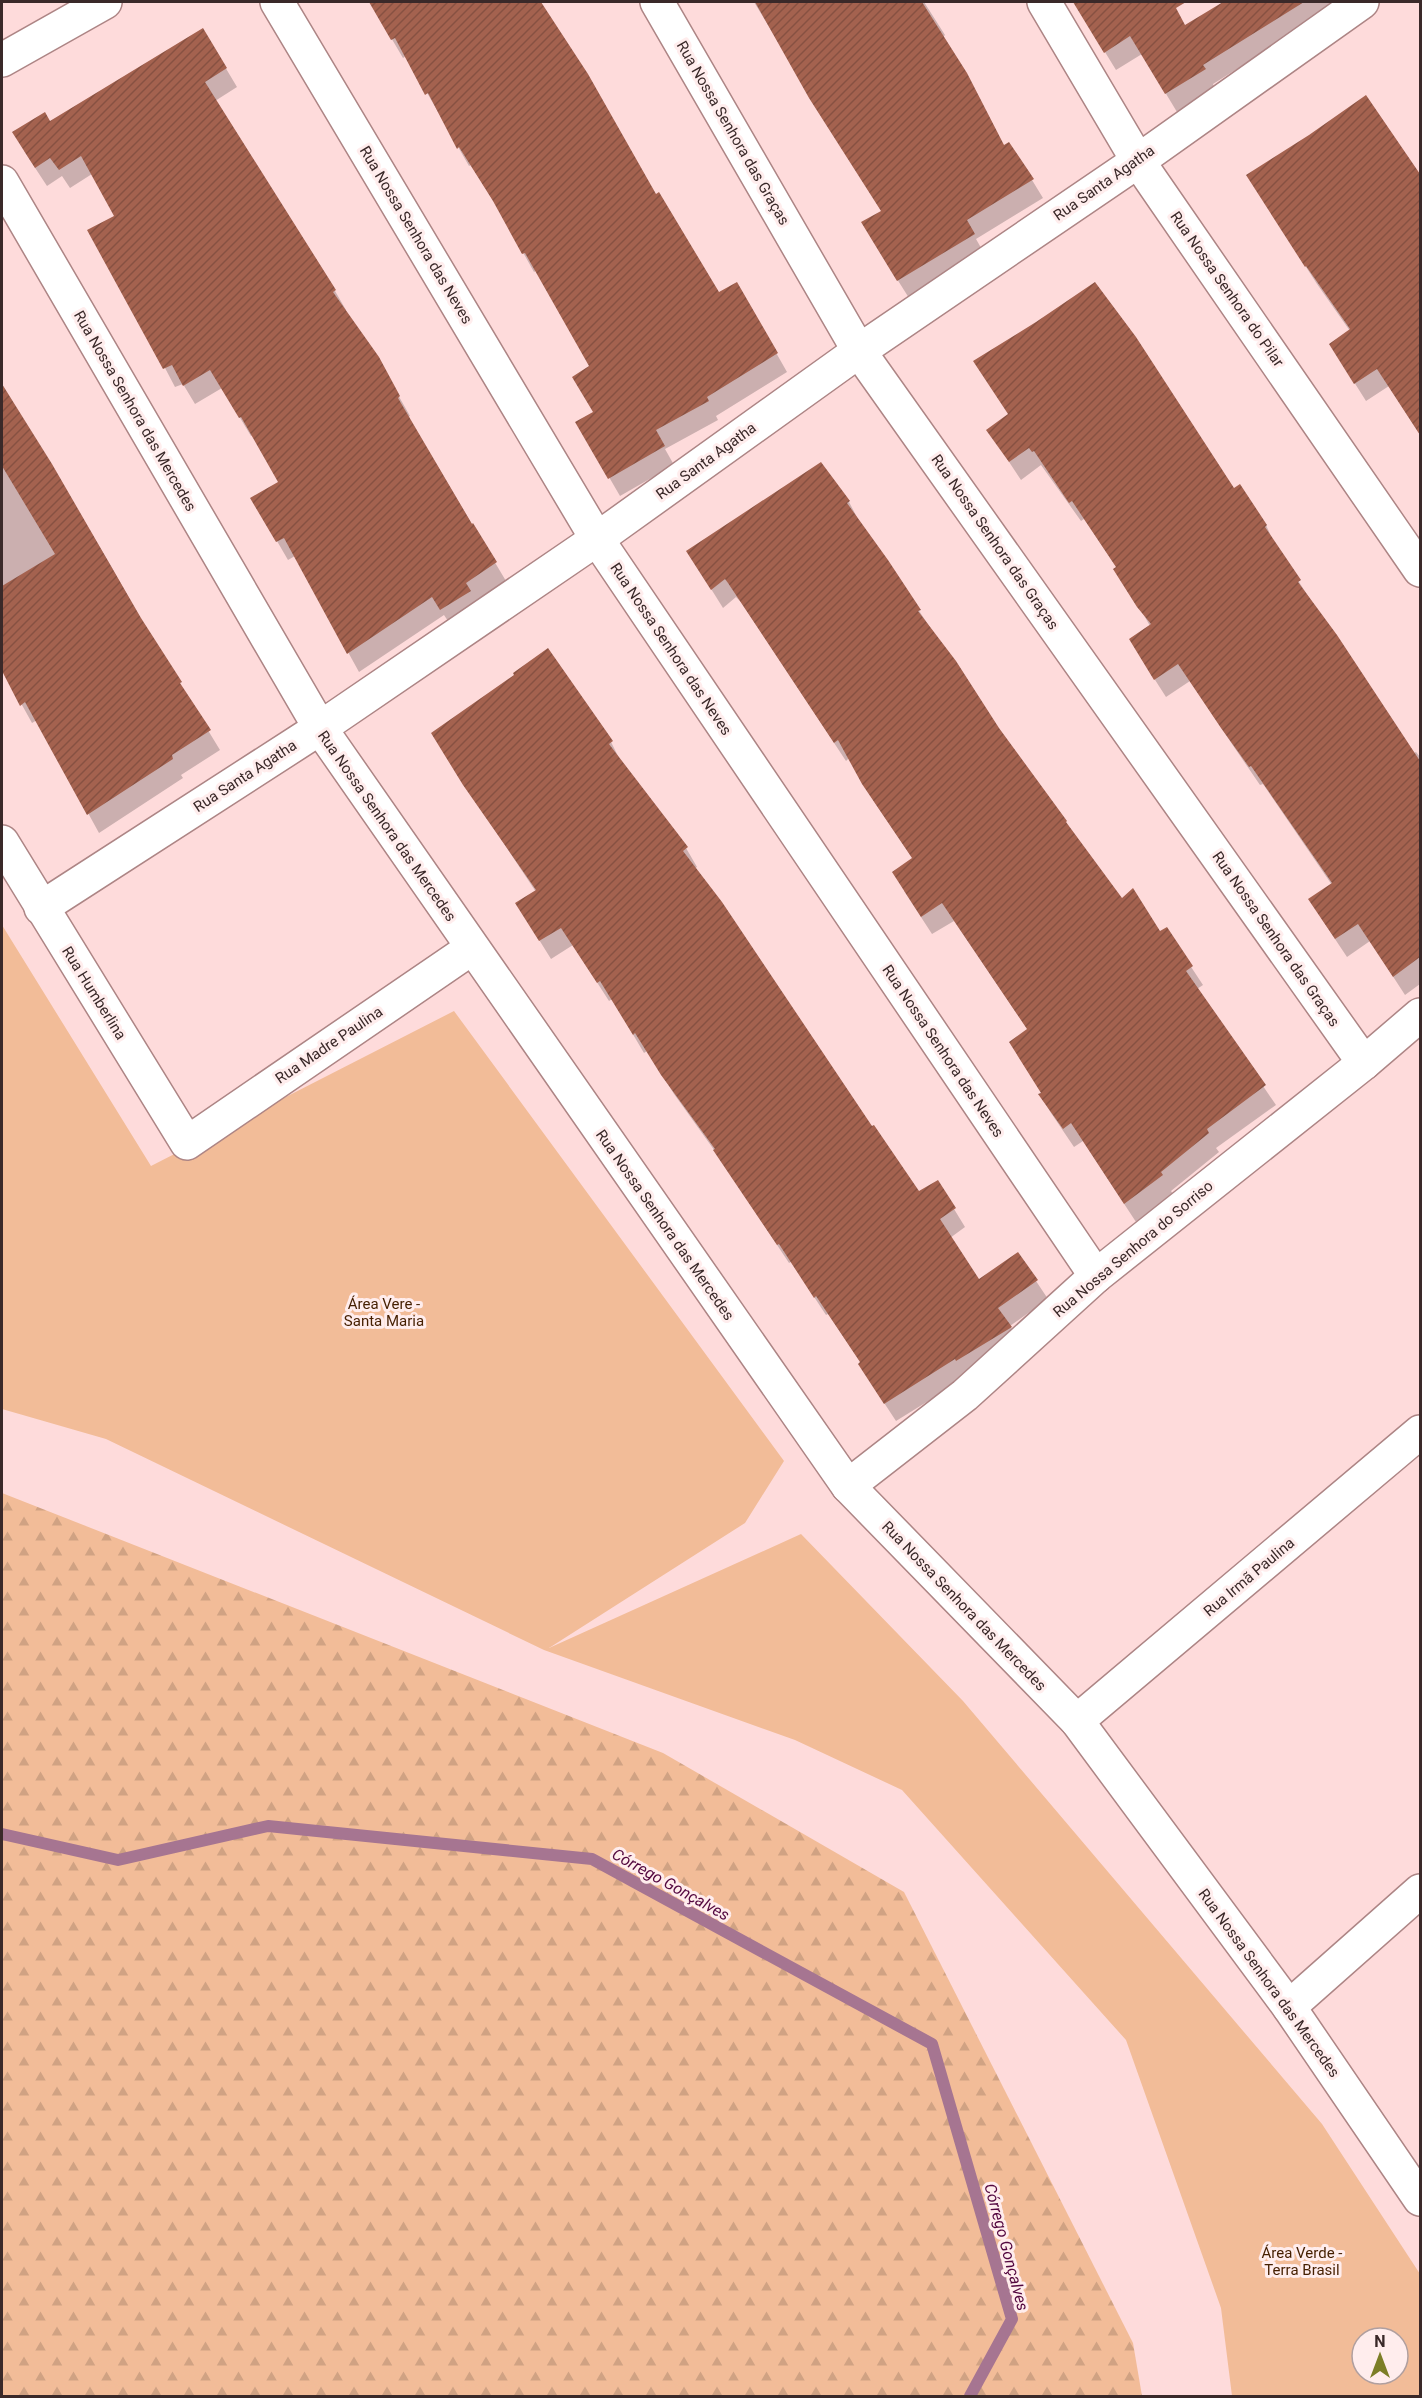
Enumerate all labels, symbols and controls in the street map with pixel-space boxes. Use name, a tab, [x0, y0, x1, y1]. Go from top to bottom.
street label: Rua Nossa Senhora das Graças	[673, 38, 793, 228]
street label: Rua Santa Agatha	[1050, 141, 1158, 225]
street label: Rua Nossa Senhora das Neves	[356, 143, 476, 327]
street label: Rua Nossa Senhora do Pilar	[1166, 208, 1288, 370]
street label: Rua Nossa Senhora das Mercedes	[70, 307, 200, 515]
street label: Rua Santa Agatha	[652, 419, 760, 503]
street label: Rua Nossa Senhora das Graças	[928, 451, 1062, 633]
street label: Rua Nossa Senhora das Neves	[606, 559, 736, 739]
street label: Rua Nossa Senhora das Mercedes	[314, 727, 460, 925]
street label: Rua Santa Agatha	[190, 736, 300, 816]
street label: Rua Nossa Senhora das Graças	[1209, 848, 1343, 1030]
street label: Rua Humberlina	[58, 943, 130, 1043]
street label: Rua Nossa Senhora das Neves	[878, 961, 1008, 1141]
street label: Rua Madre Paulina	[272, 1003, 386, 1087]
street label: Rua Nossa Senhora das Mercedes	[592, 1126, 738, 1324]
street label: Rua Nossa Senhora do Sorriso	[1049, 1177, 1217, 1321]
park label: Área Vere - Santa Maria	[344, 1295, 424, 1330]
street label: Rua Nossa Senhora das Mercedes	[878, 1517, 1050, 1695]
street label: Rua Irmã Paulina	[1200, 1534, 1298, 1620]
water label: Córrego Gonçalves	[609, 1844, 733, 1925]
street label: Rua Nossa Senhora das Mercedes	[1195, 1885, 1343, 2081]
water label: Córrego Gonçalves	[980, 2181, 1033, 2313]
park label: Área Verde - Terra Brasil	[1262, 2244, 1342, 2279]
north arrow	[1350, 2326, 1410, 2386]
text: N	[1374, 2332, 1386, 2351]

